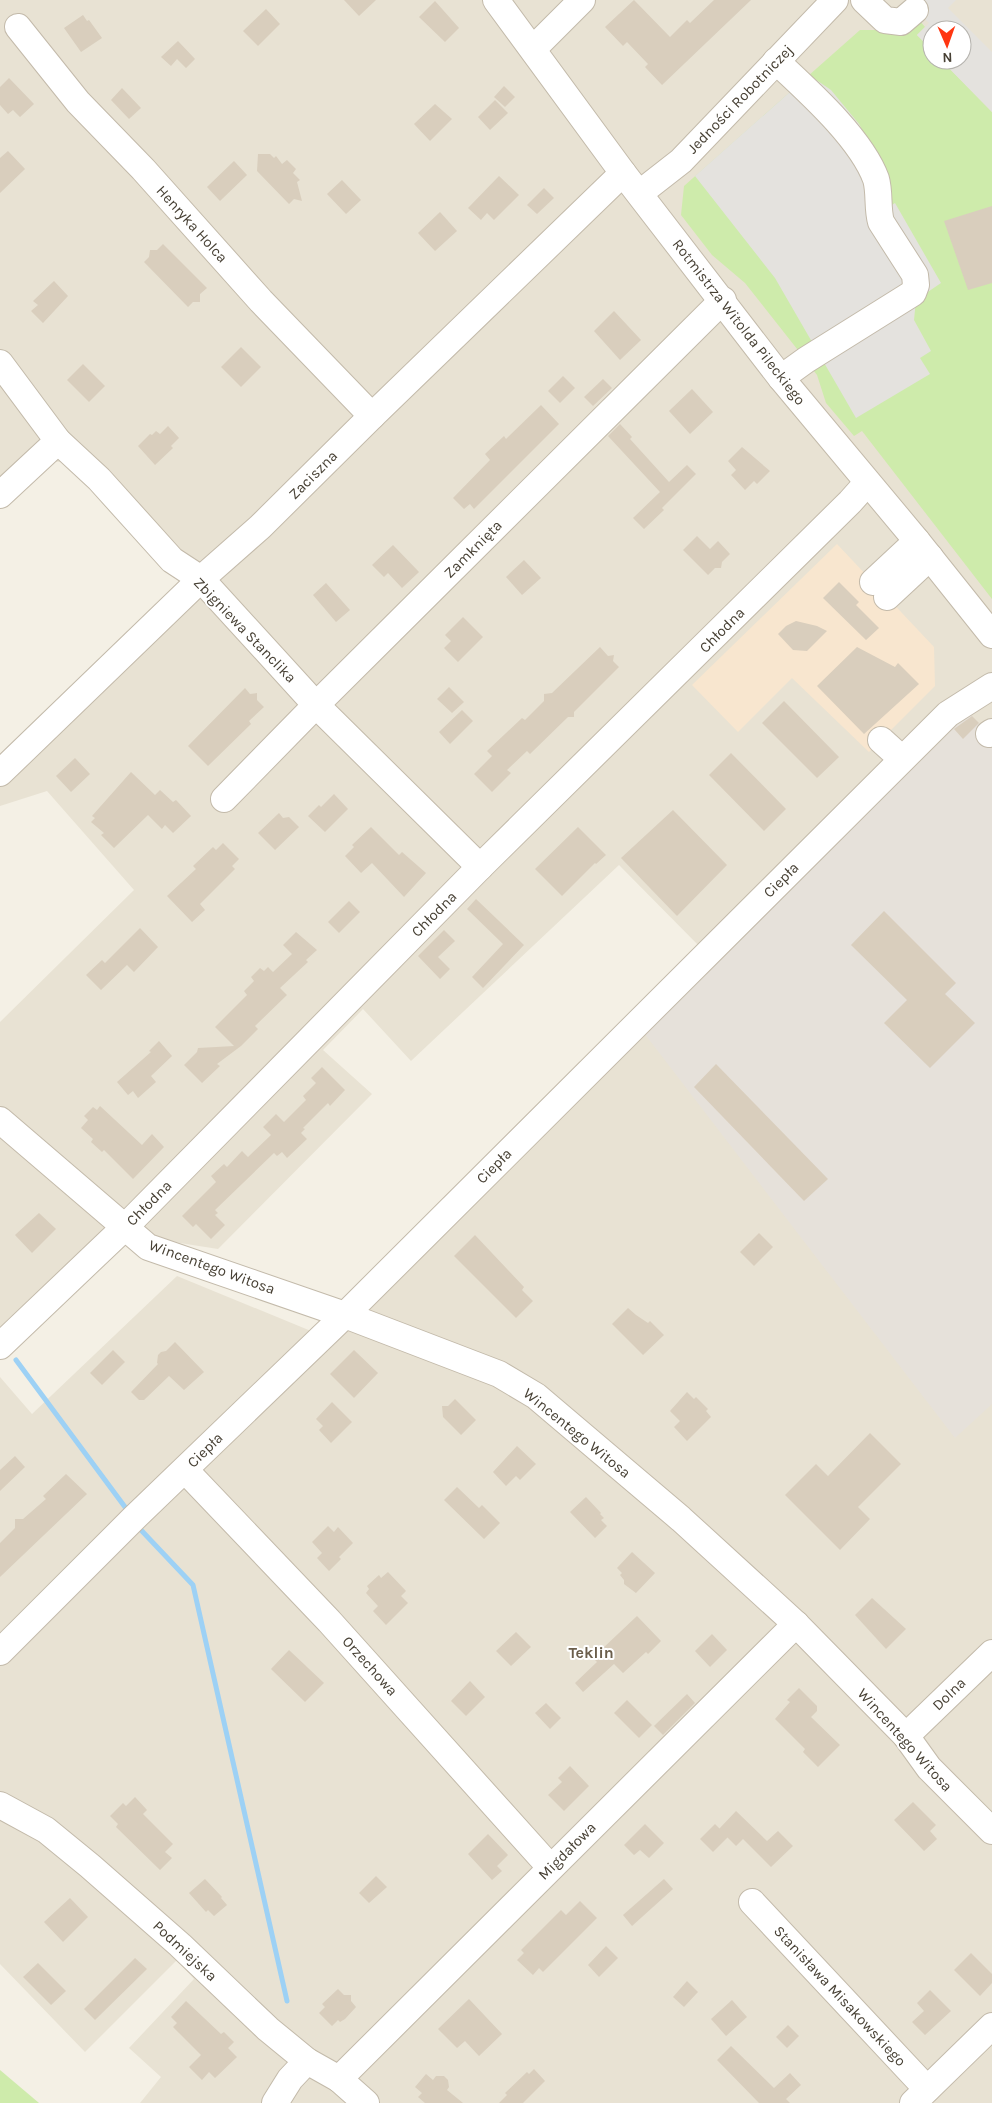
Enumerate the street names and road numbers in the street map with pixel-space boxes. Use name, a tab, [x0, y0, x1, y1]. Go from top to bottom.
street label: Jedności Robotniczej	[683, 41, 797, 157]
street label: Henryka Holca	[153, 182, 231, 266]
street label: Rotmistrza Witolda Pileckiego	[669, 235, 809, 409]
street label: Zaciszna	[285, 447, 341, 503]
street label: Zamknięta	[440, 516, 506, 582]
street label: Zbigniewa Stanclika	[190, 573, 300, 687]
street label: Chłodna	[696, 604, 748, 656]
street label: Ciepła	[760, 859, 802, 901]
street label: Chłodna	[408, 888, 460, 940]
street label: Ciepła	[473, 1145, 515, 1187]
street label: Chłodna	[123, 1177, 175, 1229]
street label: Wincentego Witosa	[146, 1236, 278, 1298]
street label: Wincentego Witosa	[520, 1384, 634, 1482]
street label: Ciepła	[183, 1429, 227, 1471]
street label: Orzechowa	[339, 1632, 401, 1700]
street label: Dolna	[929, 1674, 969, 1714]
street label: Wincentego Witosa	[854, 1685, 956, 1795]
street label: Migdałowa	[534, 1818, 600, 1884]
street label: Podmiejska	[149, 1917, 221, 1985]
street label: Stanisława Misakowskiego	[770, 1922, 910, 2070]

